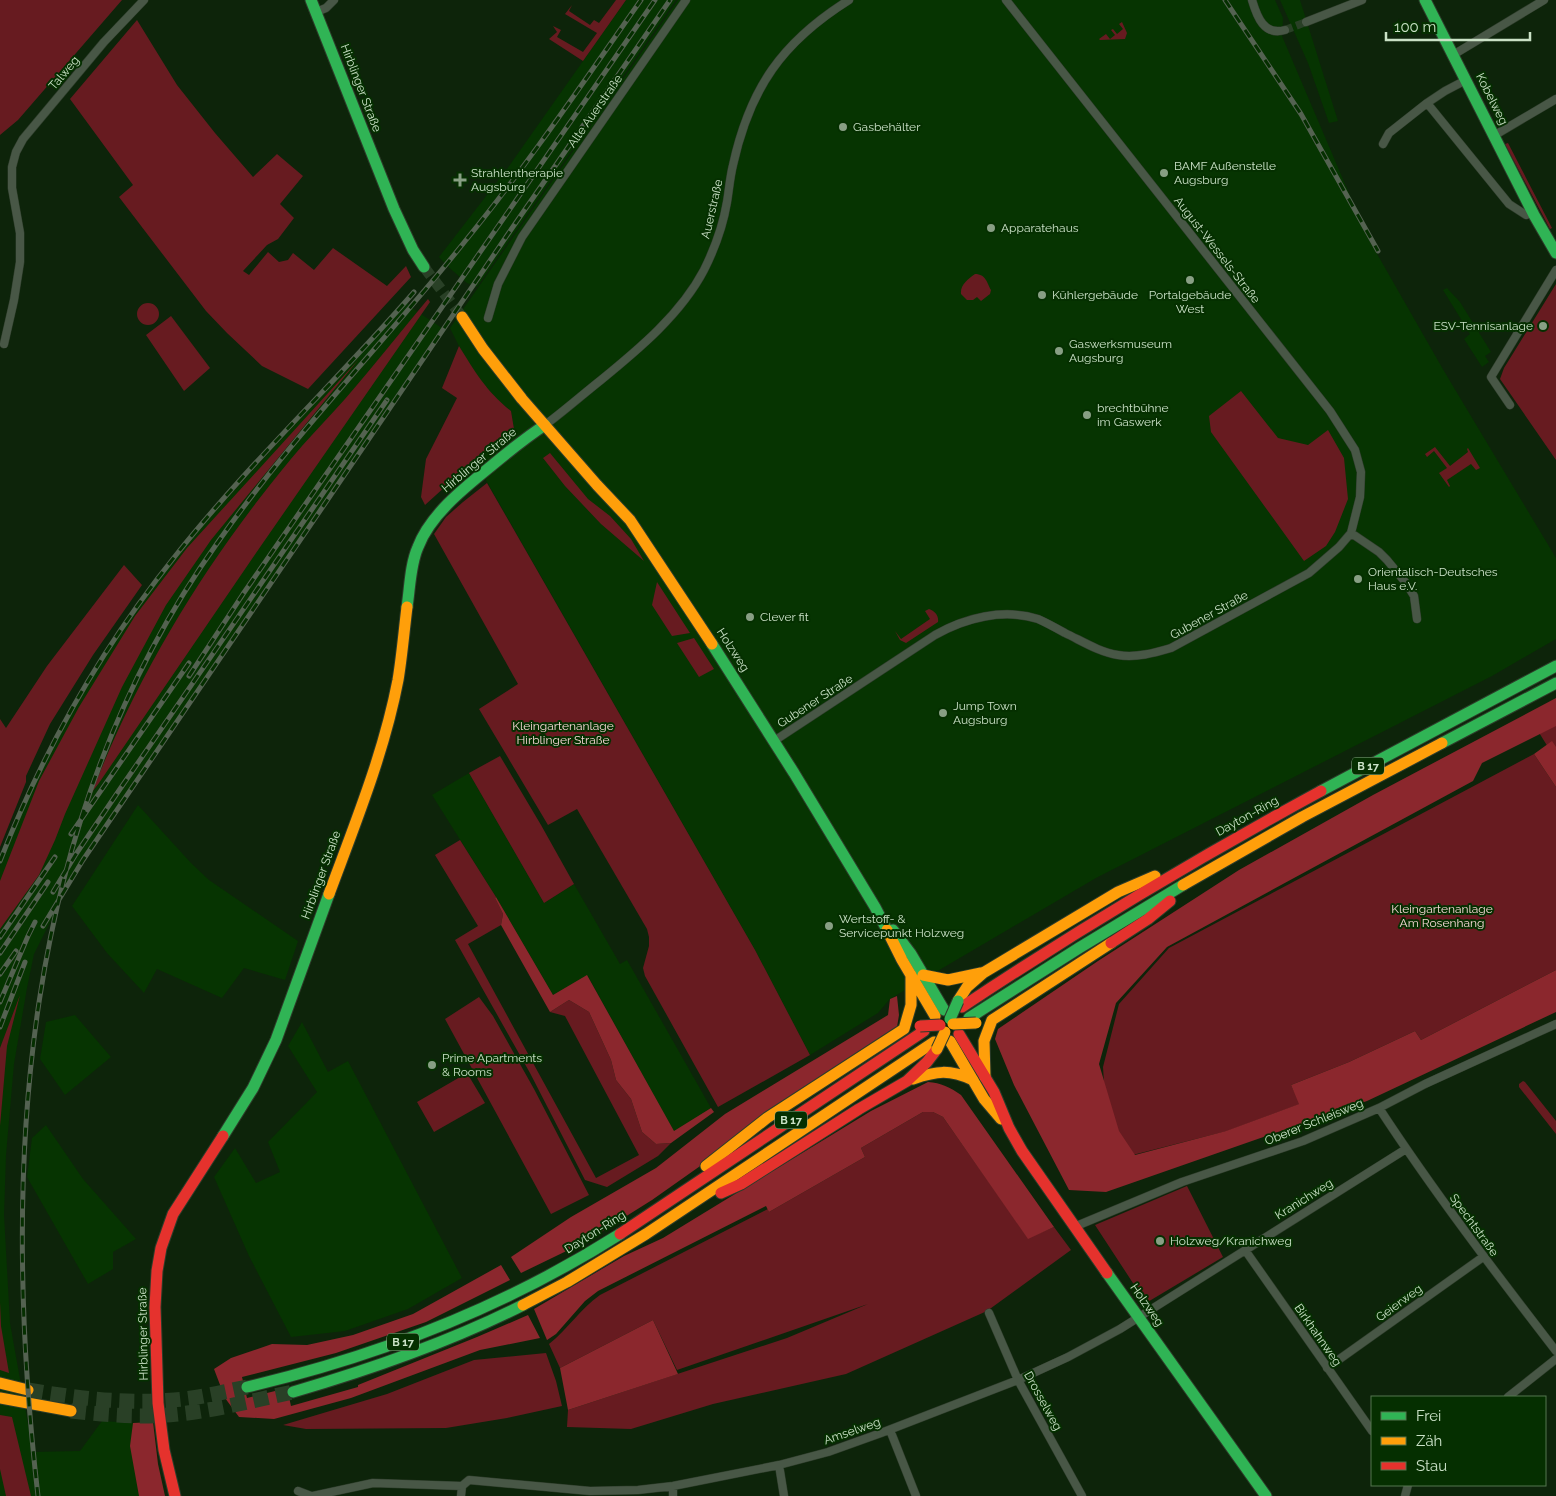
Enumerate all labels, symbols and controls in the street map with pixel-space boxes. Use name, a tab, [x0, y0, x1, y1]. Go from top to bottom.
scale bar	[1386, 10, 1530, 42]
text: 100 m	[1394, 18, 1436, 36]
street label: Hirblinger Straße	[338, 42, 384, 134]
street label: Talweg	[46, 53, 82, 93]
street label: Kobelweg	[1473, 71, 1511, 127]
street label: Alte Auerstraße	[565, 72, 625, 150]
place label: Gasbehälter	[853, 120, 921, 134]
marker: Gasbehälter	[837, 121, 849, 133]
place label: BAMF Außenstelle Augsburg	[1174, 159, 1276, 187]
place label: Strahlentherapie Augsburg	[471, 166, 563, 194]
marker: BAMF Außenstelle Augsburg	[1158, 167, 1170, 179]
marker: Strahlentherapie Augsburg	[453, 173, 467, 187]
street label: Auerstraße	[698, 178, 726, 240]
street label: August-Wessels-Straße	[1171, 194, 1263, 306]
place label: Apparatehaus	[1001, 221, 1079, 235]
marker: Apparatehaus	[985, 222, 997, 234]
marker: Portalgebäude West	[1184, 274, 1196, 286]
place label: Kühlergebäude	[1052, 288, 1138, 302]
place label: Portalgebäude West	[1149, 288, 1231, 316]
marker: Kühlergebäude	[1036, 289, 1048, 301]
place label: ESV-Tennisanlage	[1433, 319, 1533, 333]
marker: ESV-Tennisanlage	[1537, 320, 1549, 332]
place label: Gaswerksmuseum Augsburg	[1069, 337, 1172, 365]
marker: Gaswerksmuseum Augsburg	[1053, 345, 1065, 357]
place label: brechtbühne im Gaswerk	[1097, 401, 1169, 429]
marker: brechtbühne im Gaswerk	[1081, 409, 1093, 421]
street label: Hirblinger Straße	[439, 425, 519, 495]
place label: Orientalisch-Deutsches Haus e.V.	[1368, 565, 1498, 593]
marker: Orientalisch-Deutsches Haus e.V.	[1352, 573, 1364, 585]
street label: Gubener Straße	[1168, 588, 1250, 642]
place label: Clever fit	[760, 610, 809, 624]
marker: Clever fit	[744, 611, 756, 623]
street label: Holzweg	[714, 626, 752, 674]
street label: Gubener Straße	[775, 671, 855, 731]
place label: Jump Town Augsburg	[953, 699, 1017, 727]
marker: Jump Town Augsburg	[937, 707, 949, 719]
park label: Kleingartenanlage Hirblinger Straße	[512, 719, 614, 747]
road number: B 17	[1352, 758, 1384, 774]
street label: Dayton-Ring	[1213, 793, 1281, 839]
street label: Hirblinger Straße	[299, 829, 343, 921]
park label: Kleingartenanlage Am Rosenhang	[1391, 902, 1493, 930]
place label: Wertstoff- & Servicepunkt Holzweg	[839, 912, 964, 940]
marker: Wertstoff- & Servicepunkt Holzweg	[823, 920, 835, 932]
place label: Prime Apartments & Rooms	[442, 1051, 542, 1079]
marker: Prime Apartments & Rooms	[426, 1059, 438, 1071]
street label: Oberer Schleisweg	[1263, 1096, 1365, 1148]
road number: B 17	[775, 1112, 807, 1128]
street label: Kranichweg	[1273, 1176, 1335, 1222]
street label: Spechtstraße	[1447, 1191, 1501, 1259]
street label: Dayton-Ring	[562, 1208, 628, 1256]
place label: Holzweg/Kranichweg	[1170, 1234, 1292, 1248]
marker: Holzweg/Kranichweg	[1154, 1235, 1166, 1247]
street label: Holzweg	[1127, 1281, 1167, 1329]
street label: Geierweg	[1373, 1282, 1425, 1324]
street label: Hirblinger Straße	[135, 1287, 151, 1381]
street label: Birkhahnweg	[1291, 1301, 1345, 1369]
road number: B 17	[387, 1334, 419, 1350]
street label: Drosselweg	[1021, 1369, 1065, 1433]
legend	[1371, 1396, 1546, 1486]
text: Frei	[1416, 1407, 1441, 1425]
street label: Amselweg	[822, 1415, 882, 1447]
text: Zäh	[1416, 1432, 1442, 1450]
text: Stau	[1416, 1457, 1447, 1475]

